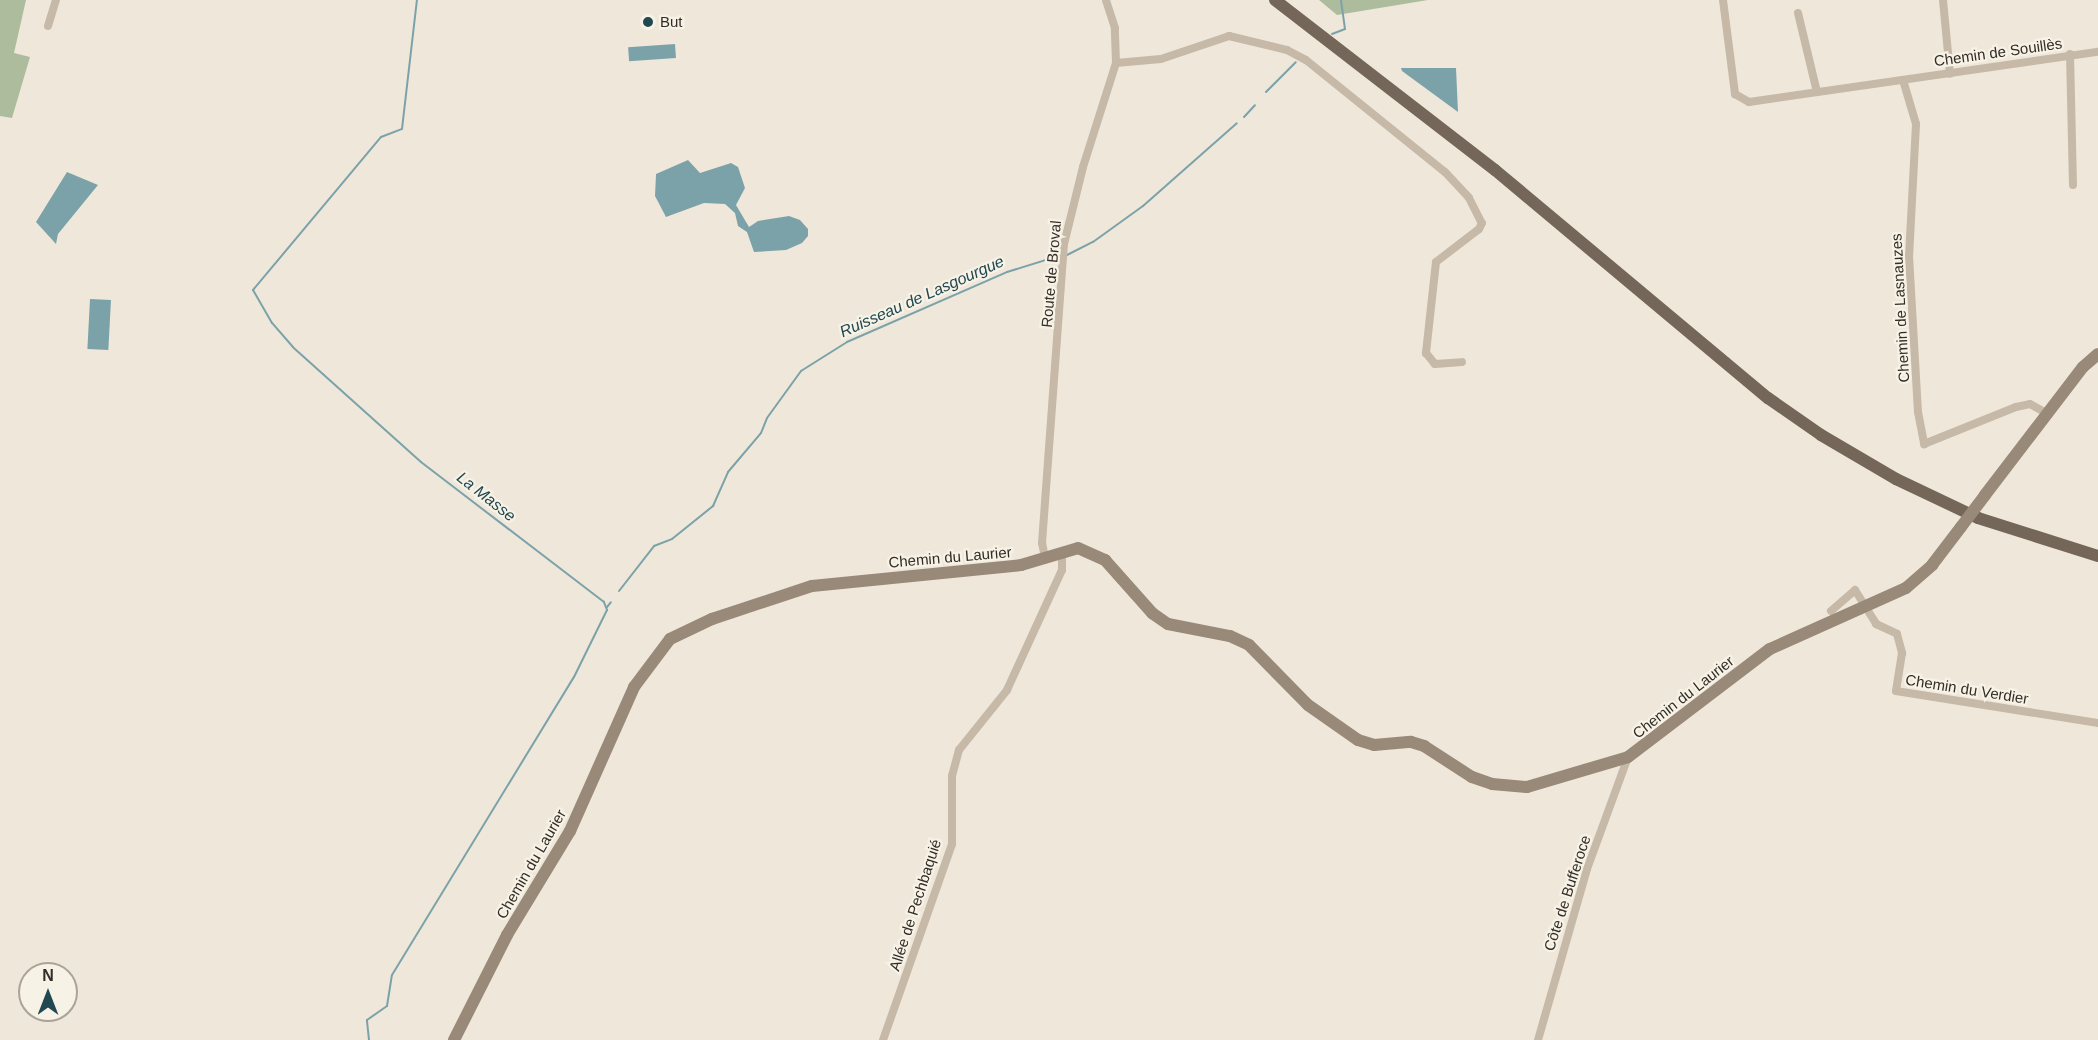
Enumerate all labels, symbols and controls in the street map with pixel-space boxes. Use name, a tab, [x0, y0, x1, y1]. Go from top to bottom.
place label: But	[660, 13, 683, 31]
marker: But	[641, 15, 655, 29]
street label: Chemin de Souillès	[1933, 34, 2063, 70]
street label: Route de Broval	[1037, 220, 1065, 328]
street label: Chemin de Lasnauzes	[1887, 233, 1913, 383]
water label: Ruisseau de Lasgourgue	[837, 252, 1007, 342]
water label: La Masse	[453, 468, 519, 526]
street label: Chemin du Laurier	[888, 543, 1012, 571]
street label: Chemin du Laurier	[1629, 652, 1737, 742]
street label: Chemin du Verdier	[1904, 670, 2030, 708]
street label: Chemin du Laurier	[492, 806, 570, 922]
street label: Côte de Bufferoce	[1540, 833, 1594, 953]
street label: Allée de Pechbaquié	[885, 837, 945, 973]
north arrow	[18, 962, 78, 1022]
text: N	[42, 967, 54, 984]

